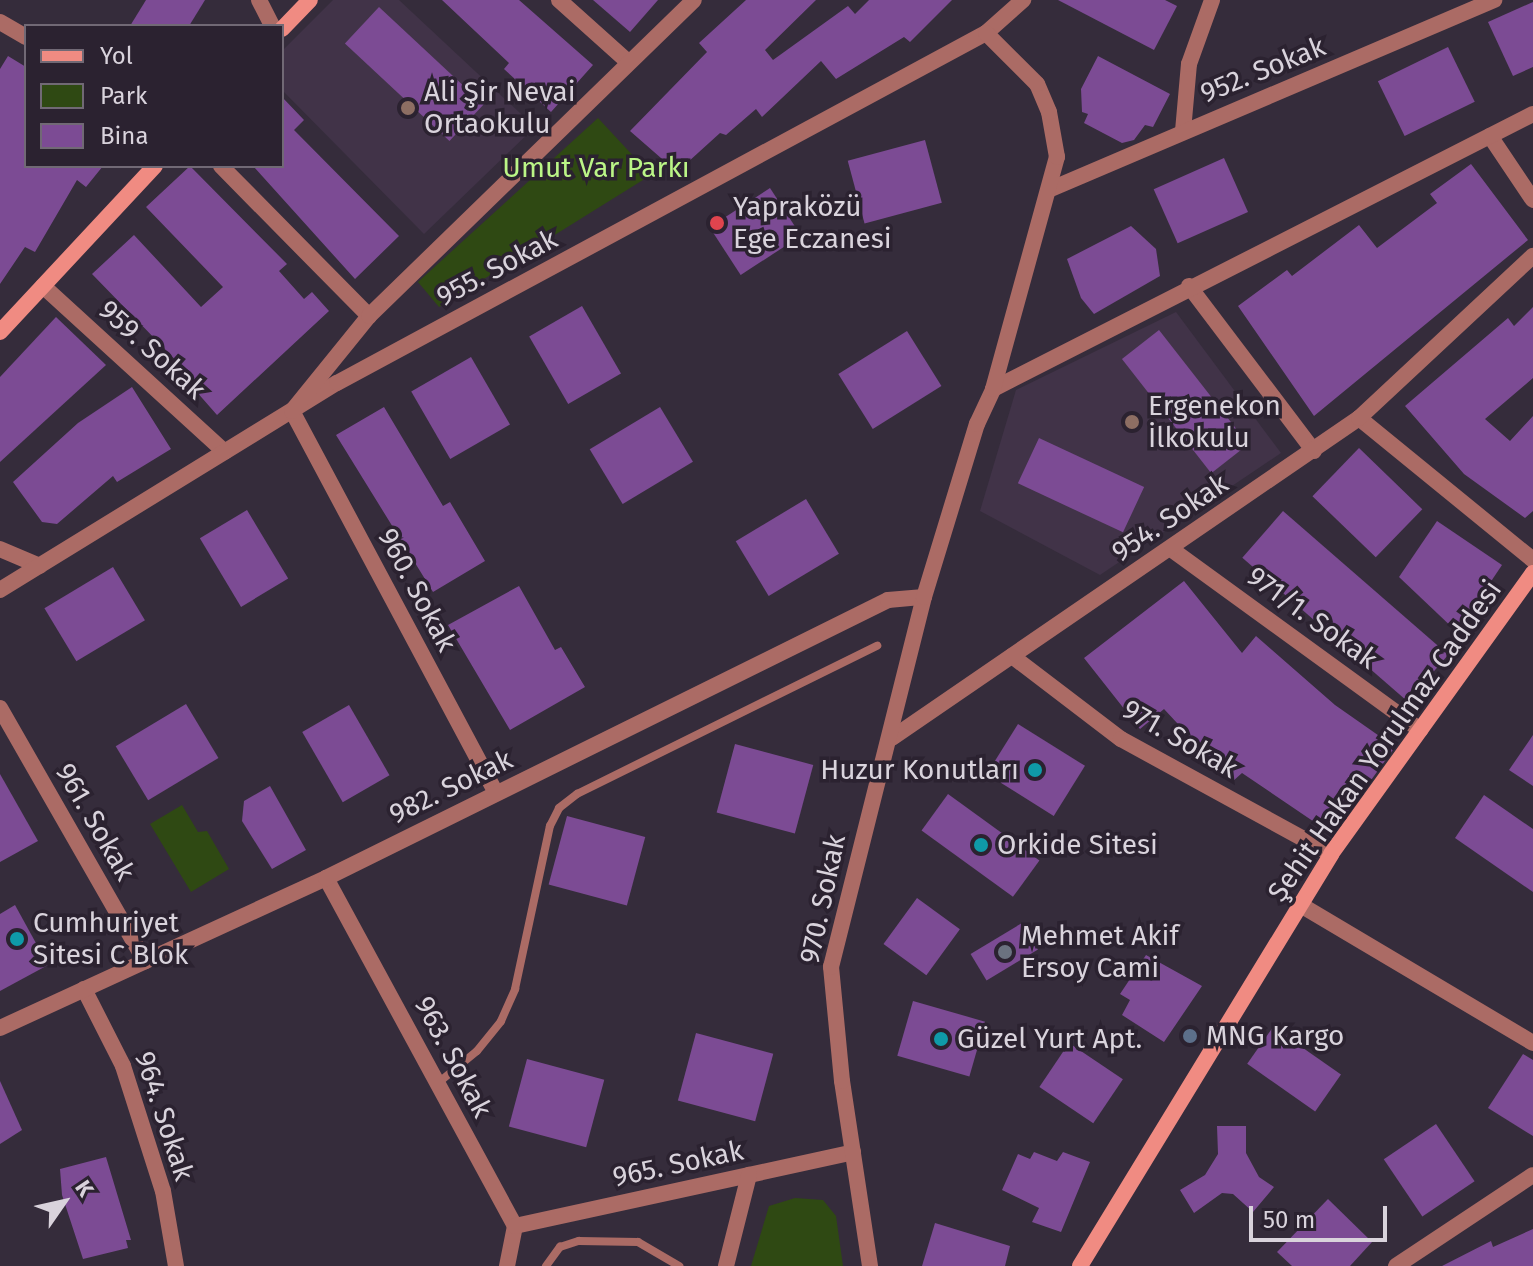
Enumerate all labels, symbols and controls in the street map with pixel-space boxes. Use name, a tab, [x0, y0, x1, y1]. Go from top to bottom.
legend	[24, 24, 284, 168]
street label: 952. Sokak	[1196, 30, 1330, 110]
text: Yol	[100, 42, 133, 70]
place label: Ali Şir Nevai Ortaokulu	[424, 75, 576, 141]
text: Park	[100, 82, 147, 110]
marker: Ali Şir Nevai Ortaokulu	[399, 99, 417, 117]
text: Bina	[100, 122, 148, 150]
park label: Umut Var Parkı	[502, 151, 690, 185]
place label: Yapraközü Ege Eczanesi	[733, 190, 892, 256]
marker: Yapraközü Ege Eczanesi	[708, 214, 726, 232]
street label: 955. Sokak	[431, 222, 563, 314]
street label: 959. Sokak	[92, 293, 212, 407]
place label: Ergenekon İlkokulu	[1148, 389, 1281, 455]
marker: Ergenekon İlkokulu	[1123, 413, 1141, 431]
street label: 954. Sokak	[1106, 467, 1234, 569]
street label: 960. Sokak	[371, 523, 463, 657]
street label: 971/1. Sokak	[1240, 560, 1384, 676]
street label: Şehit Hakan Yorulmaz Caddesi	[1261, 574, 1509, 908]
street label: 971. Sokak	[1116, 693, 1244, 785]
street label: 982. Sokak	[384, 743, 518, 831]
place label: Huzur Konutları	[820, 753, 1019, 787]
street label: 961. Sokak	[48, 757, 142, 887]
marker: Huzur Konutları	[1026, 761, 1044, 779]
place label: Orkide Sitesi	[997, 828, 1158, 862]
street label: 970. Sokak	[793, 831, 853, 967]
marker: Orkide Sitesi	[972, 836, 990, 854]
place label: Cumhuriyet Sitesi C Blok	[33, 906, 188, 972]
place label: Mehmet Akif Ersoy Cami	[1021, 919, 1179, 985]
marker: Cumhuriyet Sitesi C Blok	[8, 930, 26, 948]
marker: Mehmet Akif Ersoy Cami	[996, 943, 1014, 961]
street label: 963. Sokak	[407, 991, 499, 1123]
place label: MNG Kargo	[1206, 1019, 1344, 1053]
place label: Güzel Yurt Apt.	[957, 1022, 1142, 1056]
marker: MNG Kargo	[1181, 1027, 1199, 1045]
marker: Güzel Yurt Apt.	[932, 1030, 950, 1048]
street label: 964. Sokak	[127, 1047, 201, 1185]
street label: 965. Sokak	[610, 1134, 746, 1194]
north arrow	[24, 1162, 104, 1242]
text: K	[69, 1175, 99, 1202]
scale bar	[1253, 1190, 1391, 1240]
text: 50 m	[1263, 1206, 1315, 1234]

